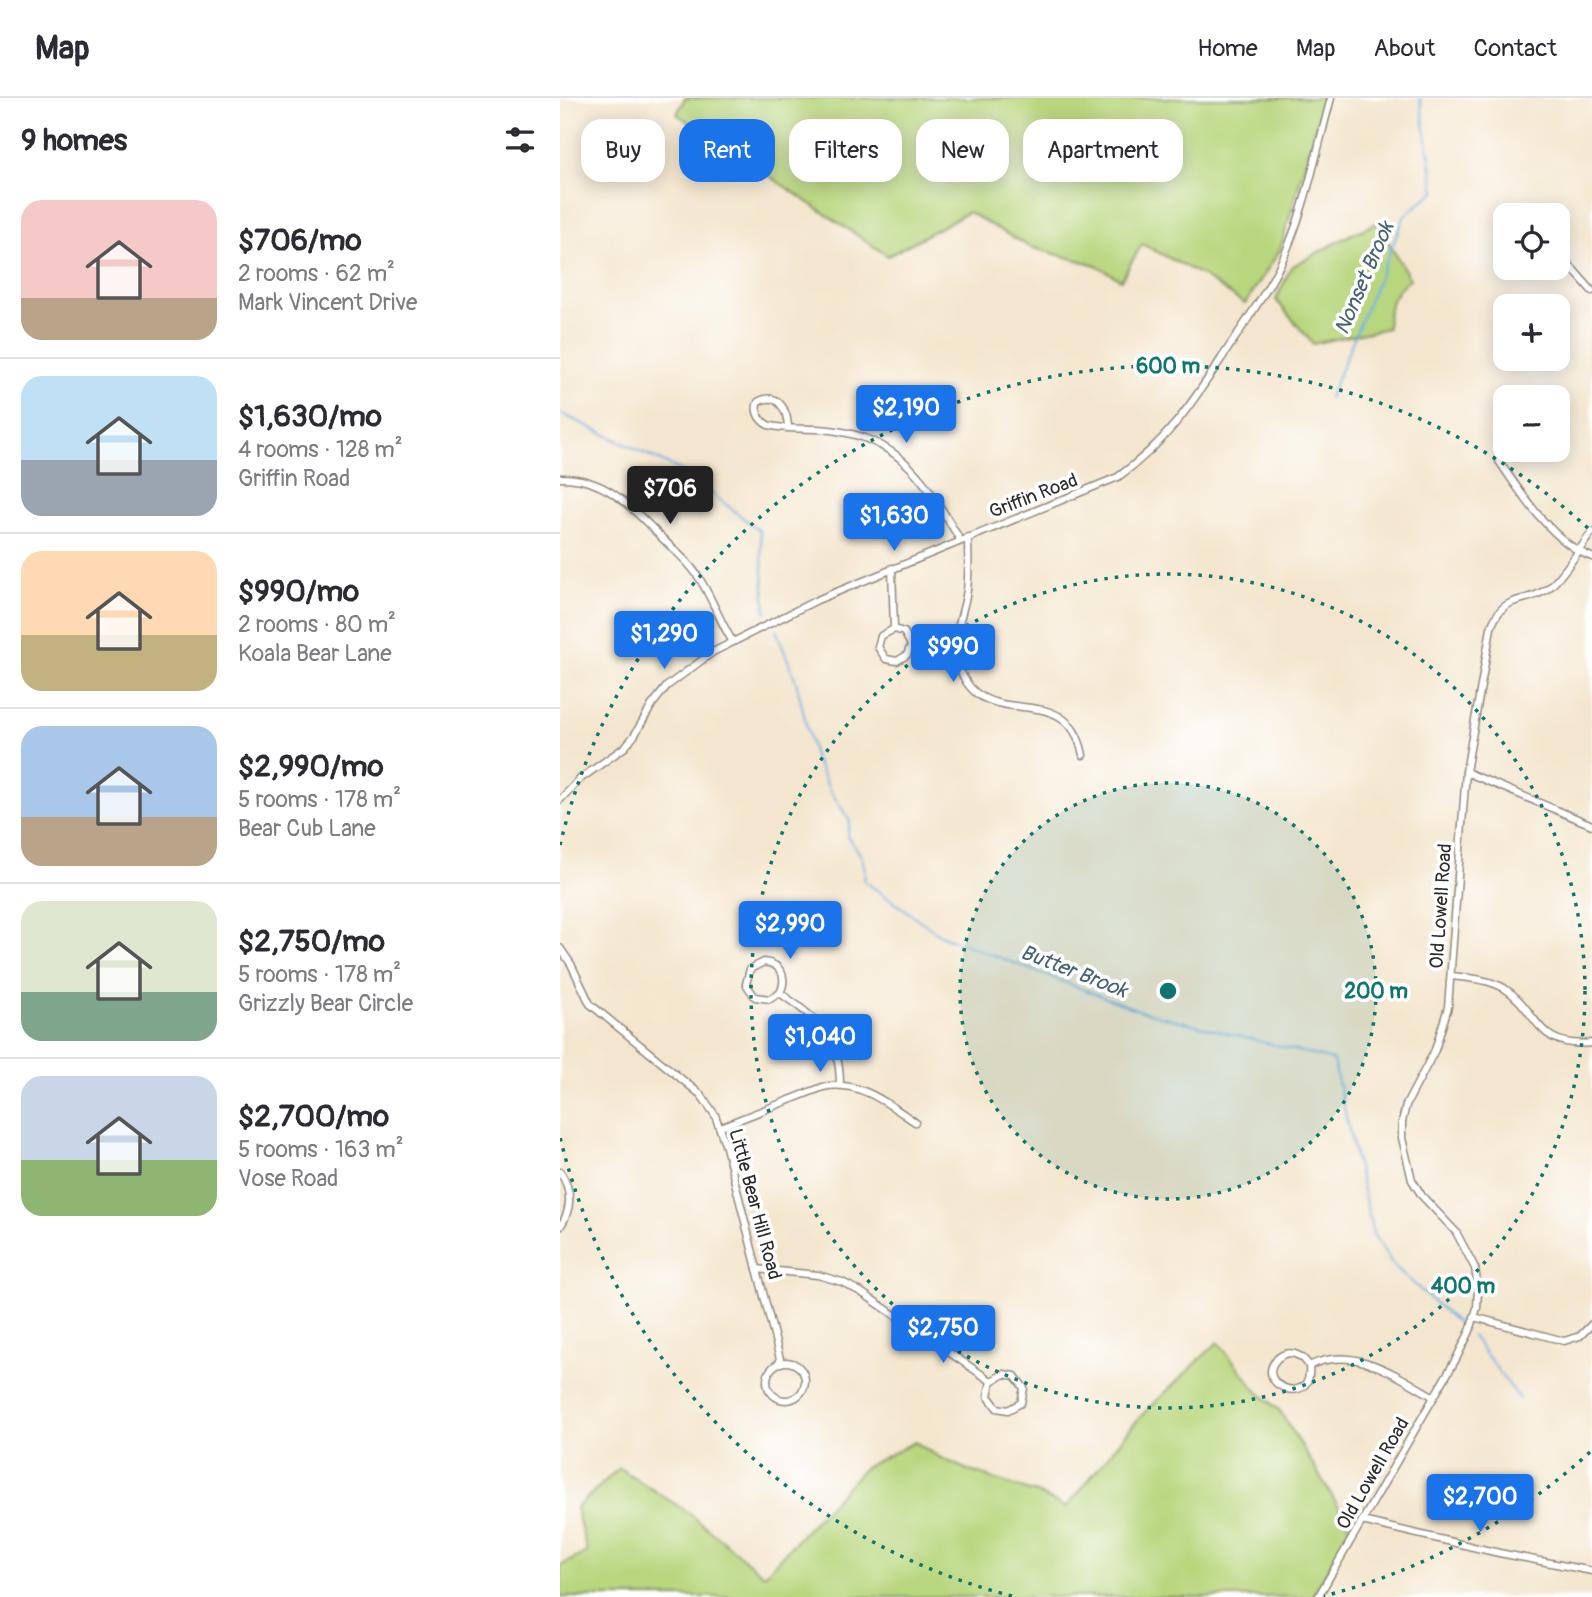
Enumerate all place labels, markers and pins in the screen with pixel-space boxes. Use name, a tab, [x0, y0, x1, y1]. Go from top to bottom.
pin: $2,190	[849, 386, 963, 445]
pin: $706	[629, 466, 711, 526]
pin: $1,630	[837, 494, 951, 553]
pin: $1,290	[607, 612, 721, 671]
pin: $990	[912, 624, 994, 684]
pin: $2,990	[733, 902, 847, 961]
centre of rings	[1156, 979, 1180, 1003]
pin: $1,040	[763, 1014, 877, 1074]
pin: $2,750	[886, 1306, 1000, 1365]
pin: $2,700	[1423, 1474, 1537, 1534]

